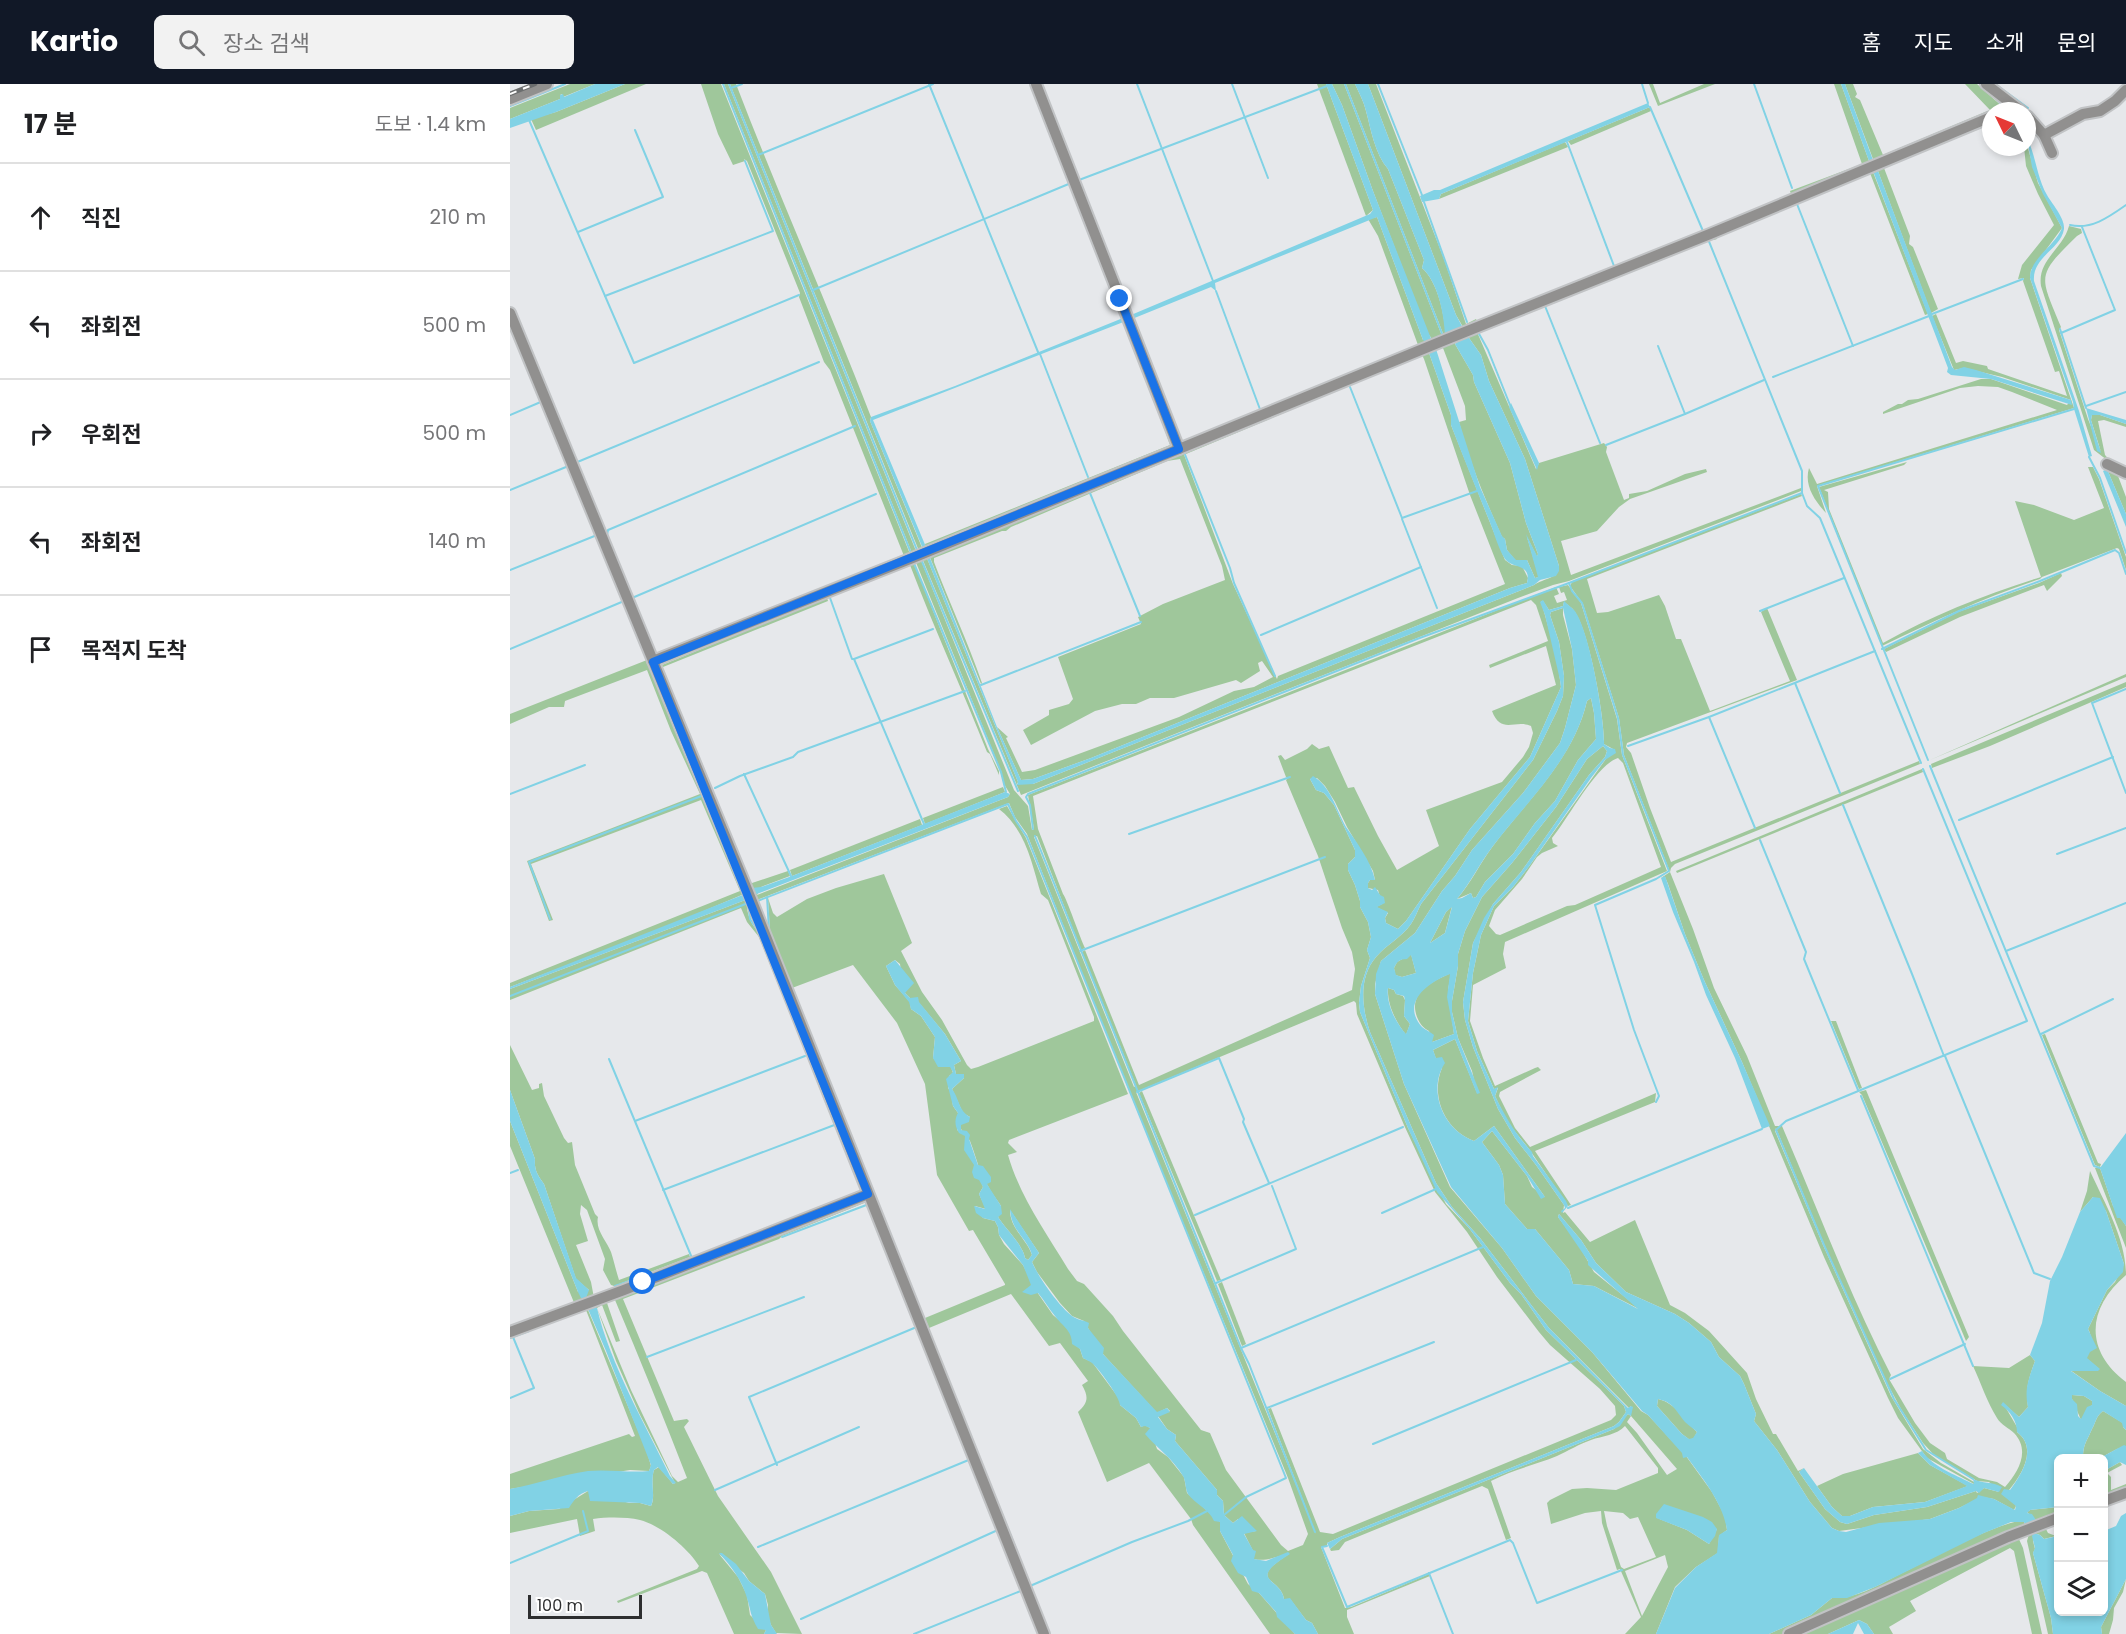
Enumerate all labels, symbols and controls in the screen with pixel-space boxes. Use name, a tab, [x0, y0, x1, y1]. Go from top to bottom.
search box	[154, 15, 574, 69]
text: Kartio	[30, 22, 118, 61]
icon: search	[175, 26, 208, 59]
text: 장소 검색	[223, 28, 310, 59]
text: 홈	[1862, 28, 1881, 57]
text: 지도	[1914, 28, 1953, 57]
text: 소개	[1986, 28, 2024, 57]
text: 문의	[2057, 28, 2096, 57]
north arrow	[1982, 102, 2036, 156]
text: 17 분	[24, 106, 77, 142]
text: 도보 · 1.4 km	[375, 110, 486, 138]
icon: ahead	[24, 201, 57, 234]
text: 직진	[81, 203, 121, 234]
text: 210 m	[430, 203, 486, 231]
route end	[1106, 285, 1132, 311]
icon: left	[24, 309, 57, 342]
text: 좌회전	[81, 311, 142, 342]
text: 500 m	[422, 311, 486, 339]
icon: right	[24, 417, 57, 450]
text: 우회전	[81, 419, 142, 450]
text: 500 m	[422, 419, 486, 447]
icon: left	[24, 525, 57, 558]
text: 좌회전	[81, 527, 142, 558]
text: 140 m	[429, 527, 486, 555]
icon: arrive	[24, 633, 57, 666]
text: 목적지 도착	[81, 635, 187, 666]
route start	[629, 1268, 655, 1294]
map controls	[2054, 1454, 2108, 1616]
button: +	[2054, 1454, 2108, 1508]
button: −	[2054, 1508, 2108, 1562]
button: layers	[2054, 1562, 2108, 1616]
scale bar	[528, 1592, 642, 1620]
text: 100 m	[537, 1594, 583, 1617]

